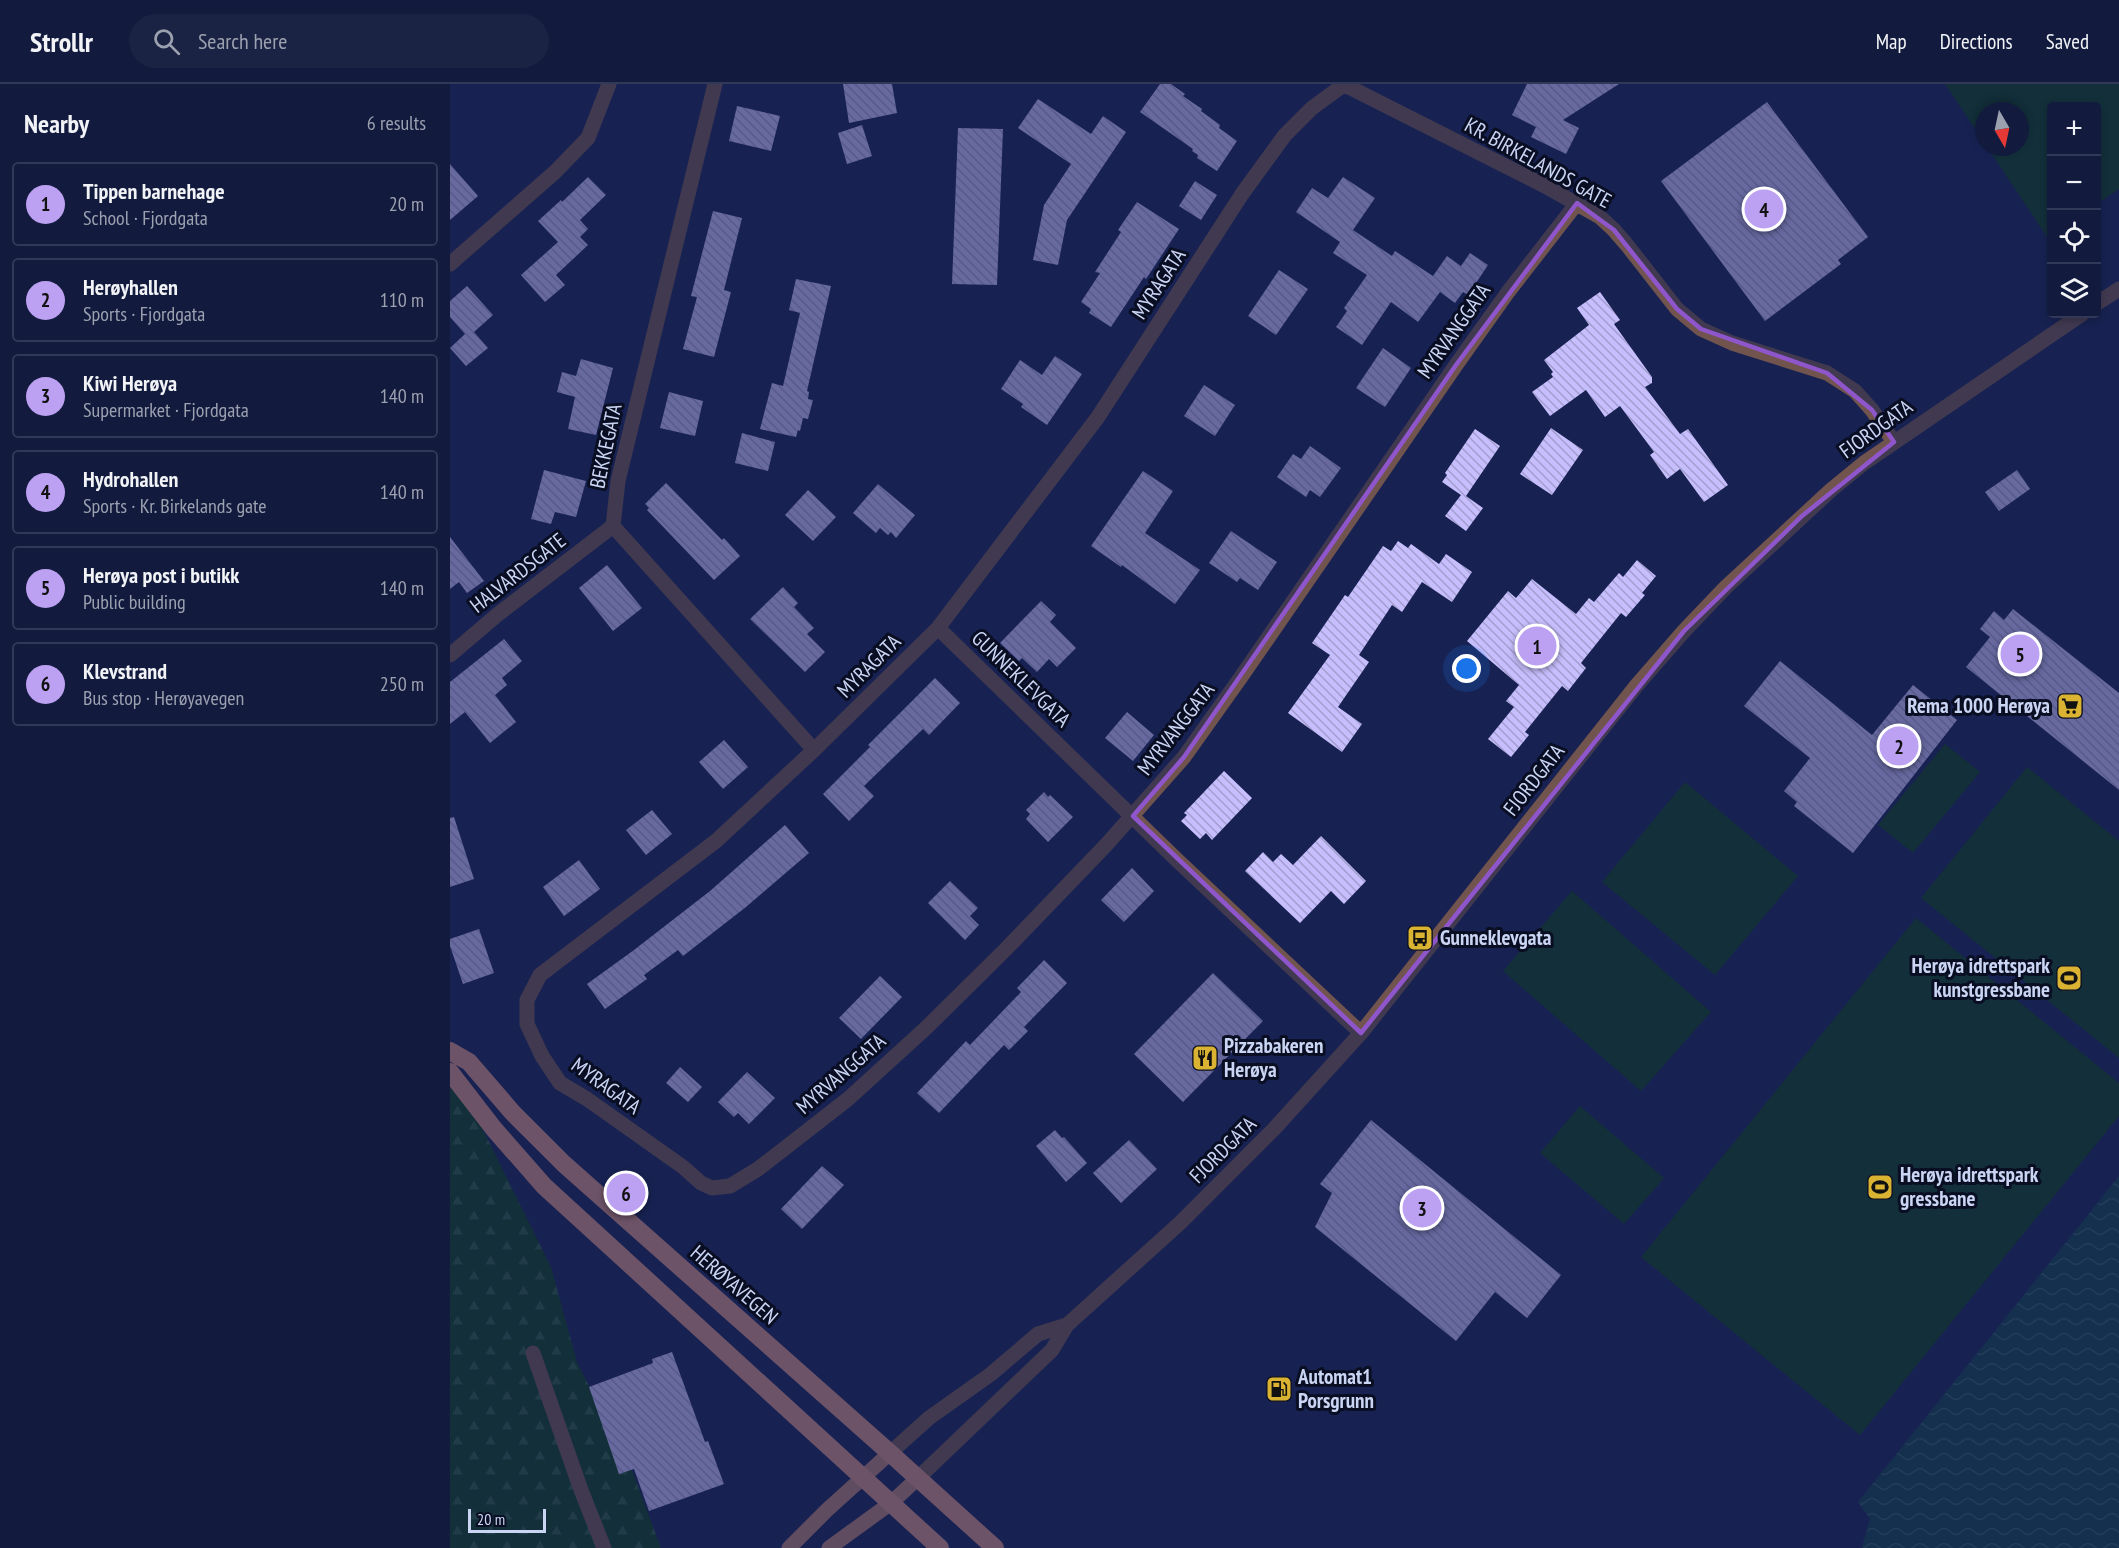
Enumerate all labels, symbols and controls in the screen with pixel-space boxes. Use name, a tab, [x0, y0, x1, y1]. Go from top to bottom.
search box	[129, 14, 549, 68]
text: Strollr	[30, 23, 93, 60]
icon: search	[150, 25, 183, 58]
text: Search here	[198, 27, 287, 55]
text: Map	[1876, 28, 1907, 55]
text: Directions	[1940, 28, 2013, 55]
text: Saved	[2046, 28, 2089, 55]
north arrow	[1975, 102, 2029, 156]
map controls	[2047, 102, 2101, 318]
button: +	[2047, 102, 2101, 156]
text: Nearby	[24, 107, 89, 140]
text: 6 results	[367, 110, 426, 136]
street label: KR. BIRKELANDS GATE	[1460, 111, 1616, 214]
button: −	[2047, 156, 2101, 210]
text: Tippen barnehage	[83, 177, 225, 205]
pin: 4	[1744, 186, 1784, 232]
text: 1	[41, 191, 50, 217]
text: 20 m	[389, 191, 424, 217]
text: School · Fjordgata	[83, 205, 208, 231]
button: locate	[2047, 210, 2101, 264]
street label: MYRAGATA	[1126, 243, 1192, 324]
button: layers	[2047, 264, 2101, 318]
text: Herøyhallen	[83, 273, 178, 301]
street label: MYRVANGGATA	[1411, 278, 1496, 383]
text: 2	[41, 287, 50, 313]
text: 110 m	[380, 287, 424, 313]
text: Sports · Fjordgata	[83, 301, 205, 327]
text: Kiwi Herøya	[83, 369, 177, 397]
text: 3	[41, 383, 50, 409]
text: 140 m	[380, 383, 424, 409]
street label: FJORDGATA	[1834, 393, 1918, 464]
text: Supermarket · Fjordgata	[83, 397, 249, 423]
street label: BEKKEGATA	[583, 401, 628, 491]
text: Hydrohallen	[83, 465, 179, 493]
text: 4	[41, 479, 50, 505]
text: 140 m	[380, 479, 424, 505]
text: Sports · Kr. Birkelands gate	[83, 493, 267, 519]
street label: HALVARDSGATE	[464, 527, 571, 619]
text: Herøya post i butikk	[83, 561, 239, 589]
text: 5	[41, 575, 50, 601]
text: 140 m	[380, 575, 424, 601]
text: Public building	[83, 589, 186, 615]
pin: 1	[1518, 624, 1556, 668]
street label: GUNNEKLEVGATA	[966, 625, 1077, 733]
street label: MYRAGATA	[831, 628, 906, 703]
pin: 5	[2000, 632, 2040, 676]
your location	[1452, 654, 1481, 683]
text: Klevstrand	[83, 657, 167, 685]
text: 6	[41, 671, 50, 697]
text: 250 m	[380, 671, 424, 697]
street label: MYRVANGGATA	[1131, 677, 1220, 780]
text: Bus stop · Herøyavegen	[83, 685, 244, 711]
supermarket icon: Rema 1000 Herøya	[2055, 691, 2085, 721]
place label: Rema 1000 Herøya	[1907, 692, 2050, 719]
pin: 2	[1880, 724, 1918, 768]
street label: FJORDGATA	[1497, 738, 1570, 821]
bus stop icon: Gunneklevgata	[1405, 923, 1435, 953]
place label: Gunneklevgata	[1440, 924, 1552, 951]
place label: Herøya idrettspark kunstgressbane	[1912, 952, 2050, 1003]
sports icon: Herøya idrettspark kunstgressbane	[2054, 963, 2084, 993]
street label: MYRVANGGATA	[790, 1027, 891, 1120]
place label: Pizzabakeren Herøya	[1224, 1032, 1323, 1083]
restaurant icon: Pizzabakeren Herøya	[1190, 1043, 1220, 1073]
street label: MYRAGATA	[566, 1051, 646, 1120]
street label: FJORDGATA	[1184, 1110, 1262, 1189]
place label: Herøya idrettspark gressbane	[1900, 1161, 2039, 1212]
pin: 6	[606, 1170, 645, 1216]
sports icon: Herøya idrettspark gressbane	[1865, 1172, 1895, 1202]
pin: 3	[1402, 1186, 1442, 1230]
street label: HERØYAVEGEN	[685, 1239, 784, 1330]
place label: Automat1 Porsgrunn	[1297, 1363, 1374, 1414]
fuel station icon: Automat1 Porsgrunn	[1264, 1374, 1294, 1404]
scale bar	[468, 1506, 546, 1534]
text: 20 m	[477, 1509, 505, 1529]

